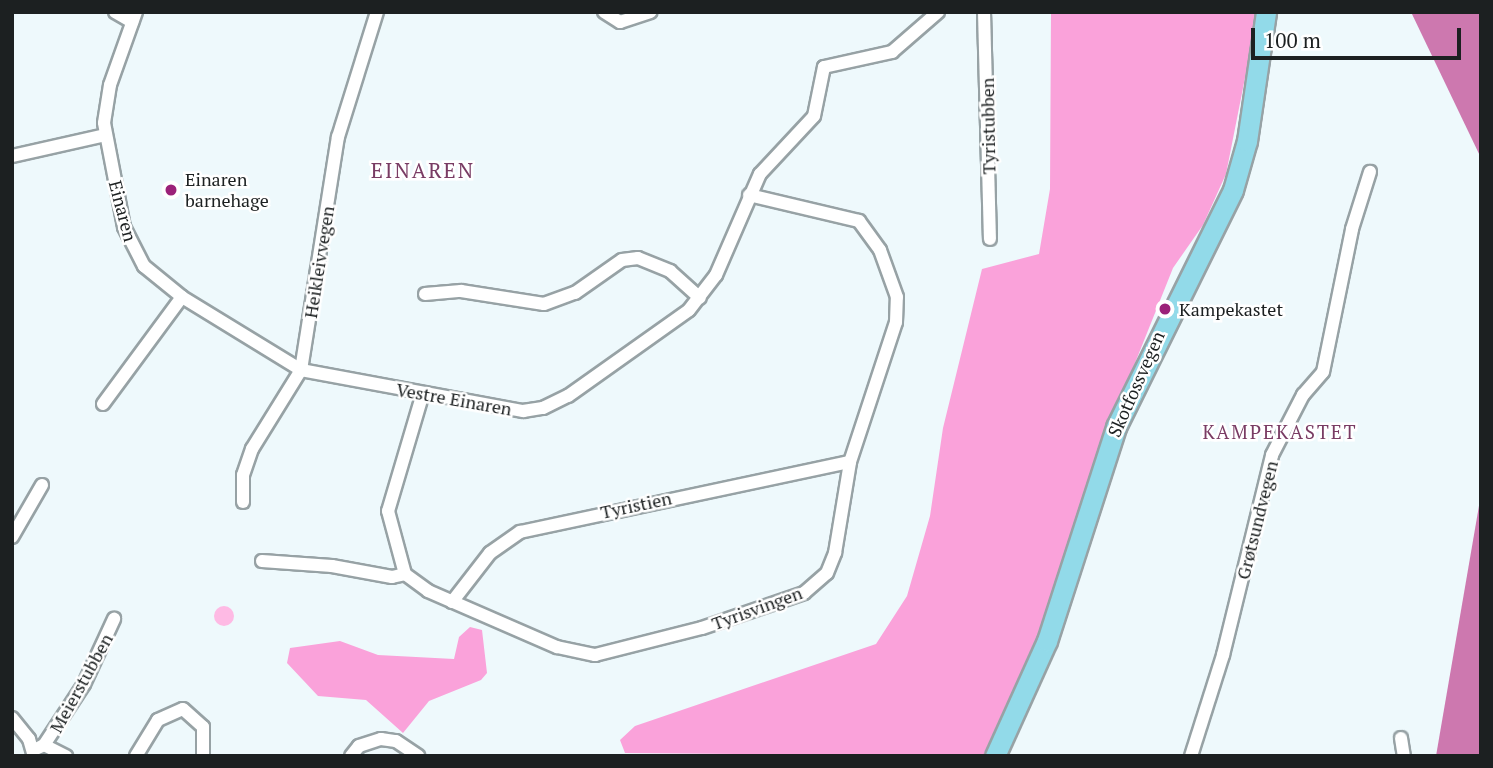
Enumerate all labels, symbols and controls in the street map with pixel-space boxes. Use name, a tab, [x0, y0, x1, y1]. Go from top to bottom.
scale bar	[1255, 14, 1465, 58]
text: 100 m	[1264, 26, 1321, 54]
street label: Tyristubben	[976, 77, 1000, 175]
district label: EINAREN	[372, 157, 474, 183]
place label: Einaren barnehage	[185, 169, 269, 212]
street label: Einaren	[105, 178, 141, 244]
marker: Einaren barnehage	[163, 182, 179, 198]
street label: Heikleivvegen	[299, 204, 339, 320]
place label: Kampekastet	[1179, 298, 1283, 320]
marker: Kampekastet	[1157, 301, 1173, 317]
street label: Skotfossvegen	[1103, 328, 1169, 440]
street label: Vestre Einaren	[395, 378, 513, 420]
district label: KAMPEKASTET	[1204, 421, 1356, 443]
street label: Grøtsundvegen	[1232, 458, 1282, 582]
street label: Tyristien	[598, 487, 674, 523]
street label: Tyrisvingen	[709, 582, 805, 634]
street label: Meierstubben	[45, 630, 117, 736]

